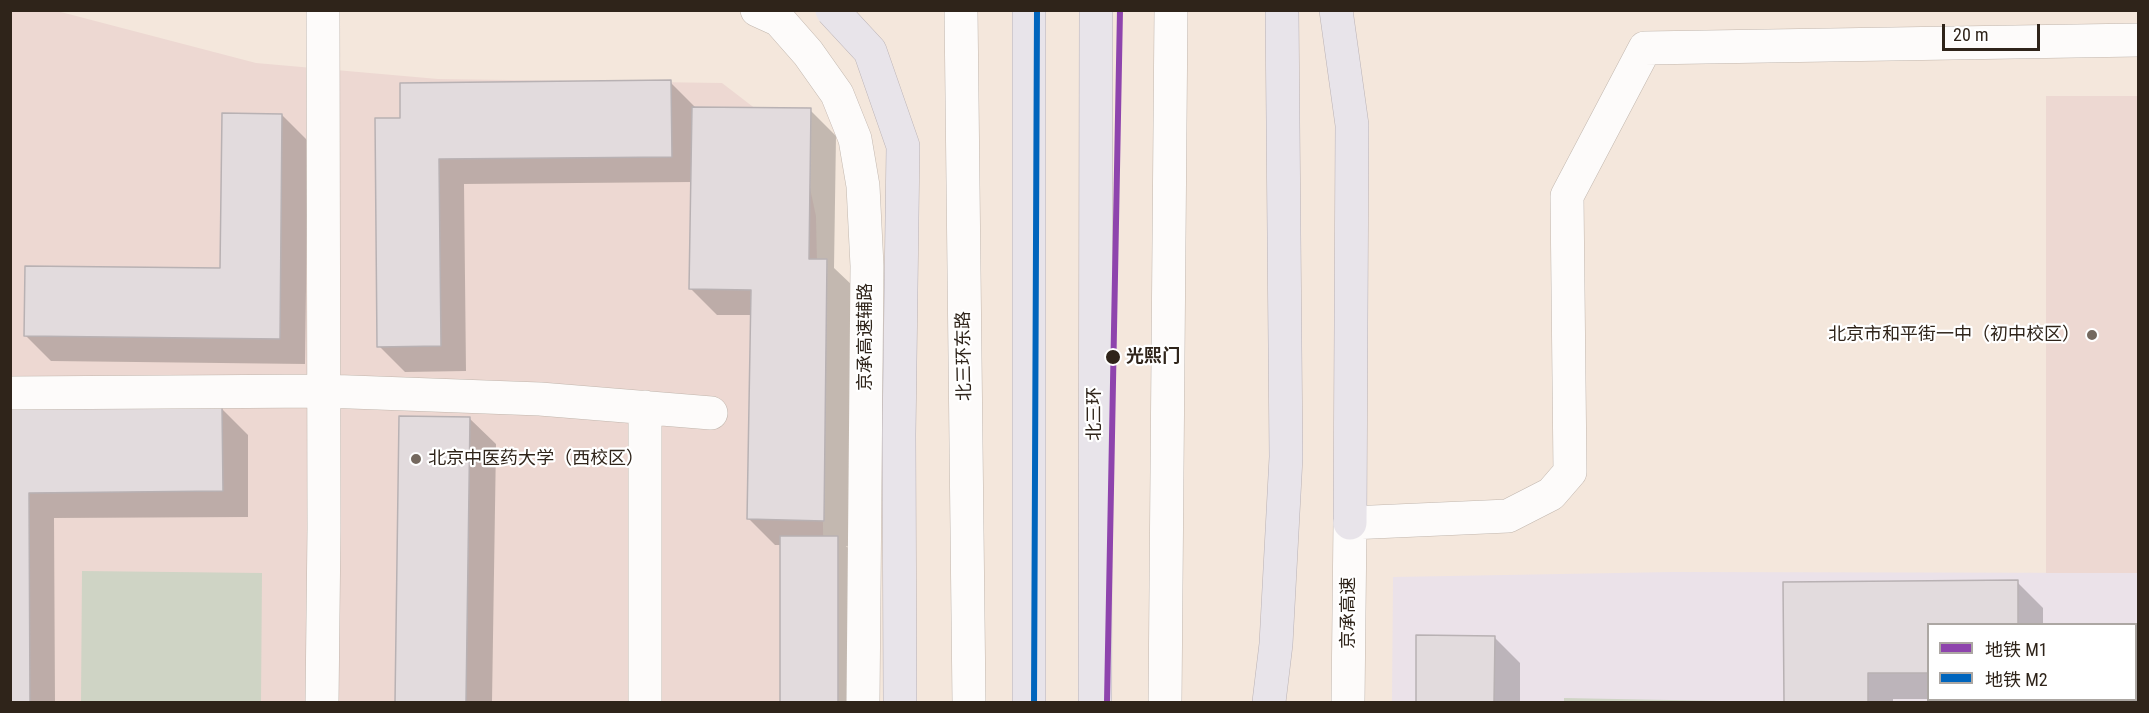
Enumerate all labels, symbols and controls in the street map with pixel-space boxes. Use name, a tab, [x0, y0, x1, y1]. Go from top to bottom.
scale bar	[1945, 12, 2042, 50]
text: 20 m	[1953, 24, 1988, 45]
street label: 京承高速辅路	[855, 283, 877, 391]
street label: 北三环东路	[953, 311, 977, 401]
place label: 北京市和平街一中（初中校区）	[1828, 324, 2080, 346]
marker: 北京市和平街一中（初中校区）	[2085, 328, 2099, 342]
place label: 光熙门	[1126, 346, 1180, 368]
marker: 光熙门	[1104, 348, 1122, 366]
street label: 北三环	[1084, 387, 1106, 441]
place label: 北京中医药大学（西校区）	[428, 448, 644, 470]
marker: 北京中医药大学（西校区）	[409, 452, 423, 466]
street label: 京承高速	[1338, 577, 1360, 649]
legend	[1927, 623, 2137, 701]
text: 地铁 M1	[1985, 639, 2048, 660]
text: 地铁 M2	[1985, 669, 2048, 690]

